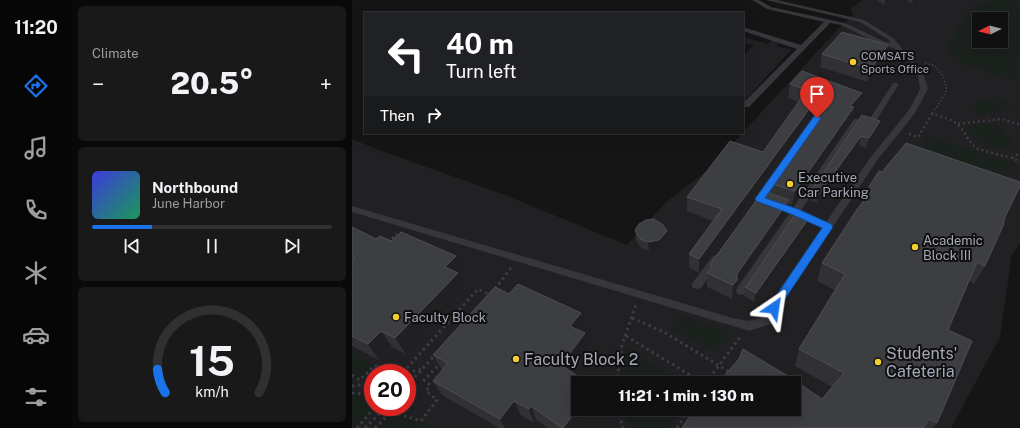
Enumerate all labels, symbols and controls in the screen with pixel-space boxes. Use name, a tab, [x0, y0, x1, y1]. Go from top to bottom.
north arrow	[972, 12, 1008, 48]
map controls	[972, 12, 1008, 48]
text: 11:20	[14, 17, 58, 38]
text: 40 m	[446, 27, 514, 60]
icon: left	[380, 28, 432, 80]
text: Climate	[92, 46, 139, 61]
place label: COMSATS Sports Office	[861, 50, 929, 75]
marker: COMSATS Sports Office	[848, 57, 858, 67]
text: Turn left	[446, 61, 516, 82]
text: 20.5°	[170, 65, 254, 101]
text: −	[92, 71, 104, 97]
text: +	[320, 71, 332, 97]
icon: directions	[22, 72, 50, 100]
pin	[800, 77, 834, 118]
icon: arrive	[806, 83, 828, 105]
icon: right	[423, 104, 445, 126]
text: Then	[380, 107, 415, 124]
icon: music	[22, 134, 50, 162]
place label: Executive Car Parking	[798, 170, 869, 200]
text: Northbound	[152, 179, 238, 196]
marker: Executive Car Parking	[785, 179, 795, 189]
icon: phone	[22, 196, 50, 224]
text: June Harbor	[152, 196, 225, 211]
place label: Academic Block III	[923, 233, 983, 263]
icon: previous	[121, 235, 143, 257]
icon: pause	[201, 235, 223, 257]
icon: next	[281, 235, 303, 257]
marker: Academic Block III	[910, 242, 920, 252]
icon: climate	[22, 259, 50, 287]
position arrow	[753, 287, 795, 329]
place label: Faculty Block	[404, 310, 486, 325]
marker: Faculty Block	[391, 312, 401, 322]
icon: car	[22, 321, 50, 349]
text: 15	[189, 335, 235, 384]
place label: Students' Cafeteria	[886, 344, 957, 381]
place label: Faculty Block 2	[524, 350, 638, 369]
marker: Faculty Block 2	[511, 354, 521, 364]
marker: Students' Cafeteria	[873, 357, 883, 367]
speed limit sign: 20	[364, 364, 416, 416]
text: km/h	[195, 382, 229, 399]
icon: filters	[22, 383, 50, 411]
text: 11:21 · 1 min · 130 m	[618, 387, 754, 404]

